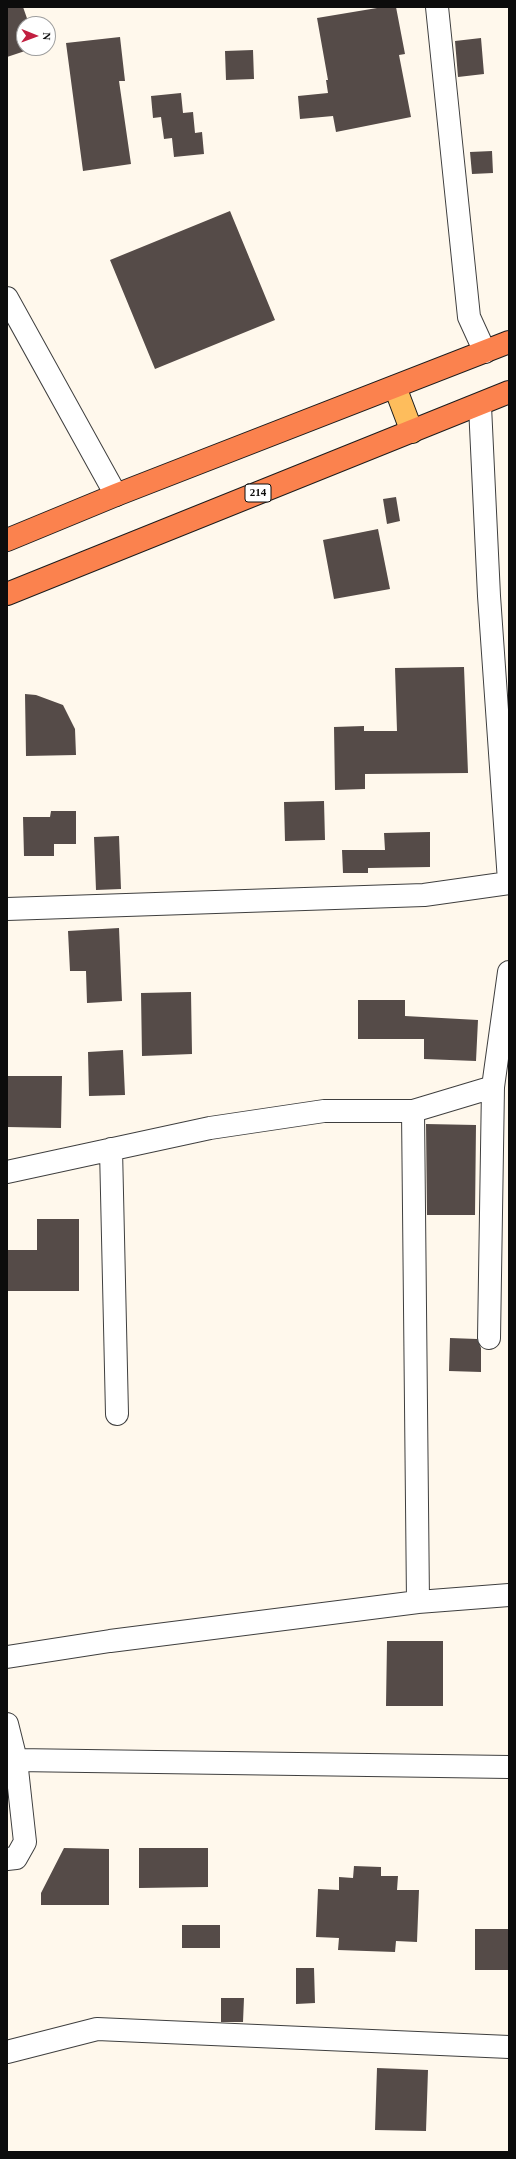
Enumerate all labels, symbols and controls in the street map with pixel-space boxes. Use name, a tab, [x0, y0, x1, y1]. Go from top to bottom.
north arrow	[16, 16, 56, 56]
text: N	[41, 32, 53, 40]
road number: 214	[245, 484, 271, 502]

